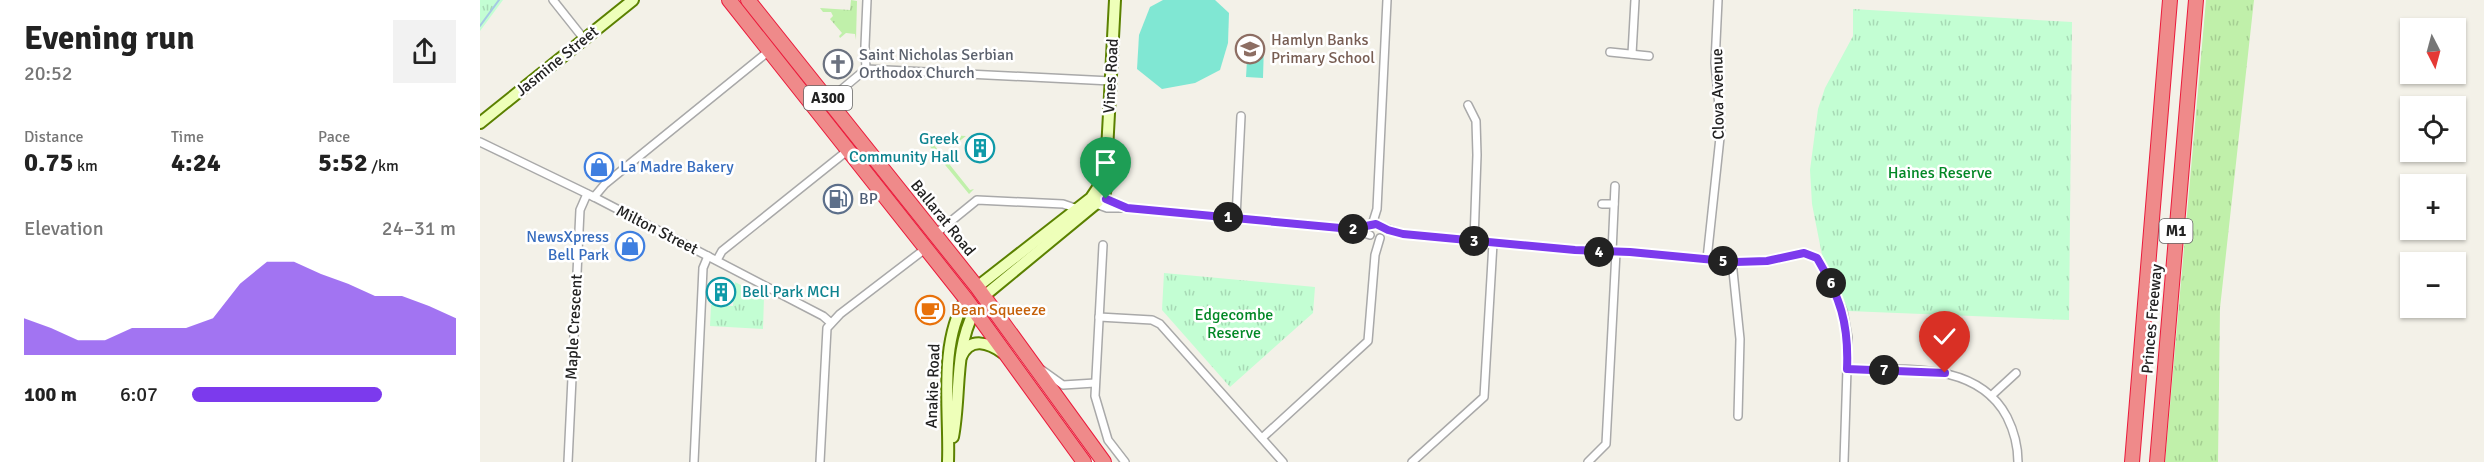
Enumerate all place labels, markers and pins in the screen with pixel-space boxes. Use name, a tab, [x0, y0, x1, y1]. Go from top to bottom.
place label: Hamlyn Banks Primary School	[1271, 30, 1375, 68]
school or university icon: Hamlyn Banks Primary School	[1234, 33, 1266, 65]
place label: Saint Nicholas Serbian Orthodox Church	[859, 45, 1014, 83]
church icon: Saint Nicholas Serbian Orthodox Church	[822, 48, 854, 80]
place label: Greek Community Hall	[849, 129, 959, 167]
building icon: Greek Community Hall	[964, 132, 996, 164]
pin	[1080, 137, 1131, 199]
shop icon: La Madre Bakery	[583, 151, 615, 183]
place label: La Madre Bakery	[620, 157, 734, 177]
fuel station icon: BP	[822, 183, 854, 215]
place label: BP	[859, 189, 878, 209]
pin: 1	[1213, 202, 1243, 232]
pin: 2	[1338, 214, 1368, 244]
pin: 3	[1459, 226, 1489, 256]
place label: NewsXpress Bell Park	[526, 227, 609, 265]
shop icon: NewsXpress Bell Park	[614, 230, 646, 262]
pin: 4	[1584, 237, 1614, 267]
pin: 5	[1708, 246, 1738, 276]
pin: 6	[1816, 268, 1846, 298]
building icon: Bell Park MCH	[705, 276, 737, 308]
place label: Bell Park MCH	[742, 282, 840, 302]
cafe icon: Bean Squeeze	[914, 294, 946, 326]
place label: Bean Squeeze	[951, 300, 1046, 320]
pin	[1919, 311, 1970, 373]
pin: 7	[1869, 355, 1899, 385]

